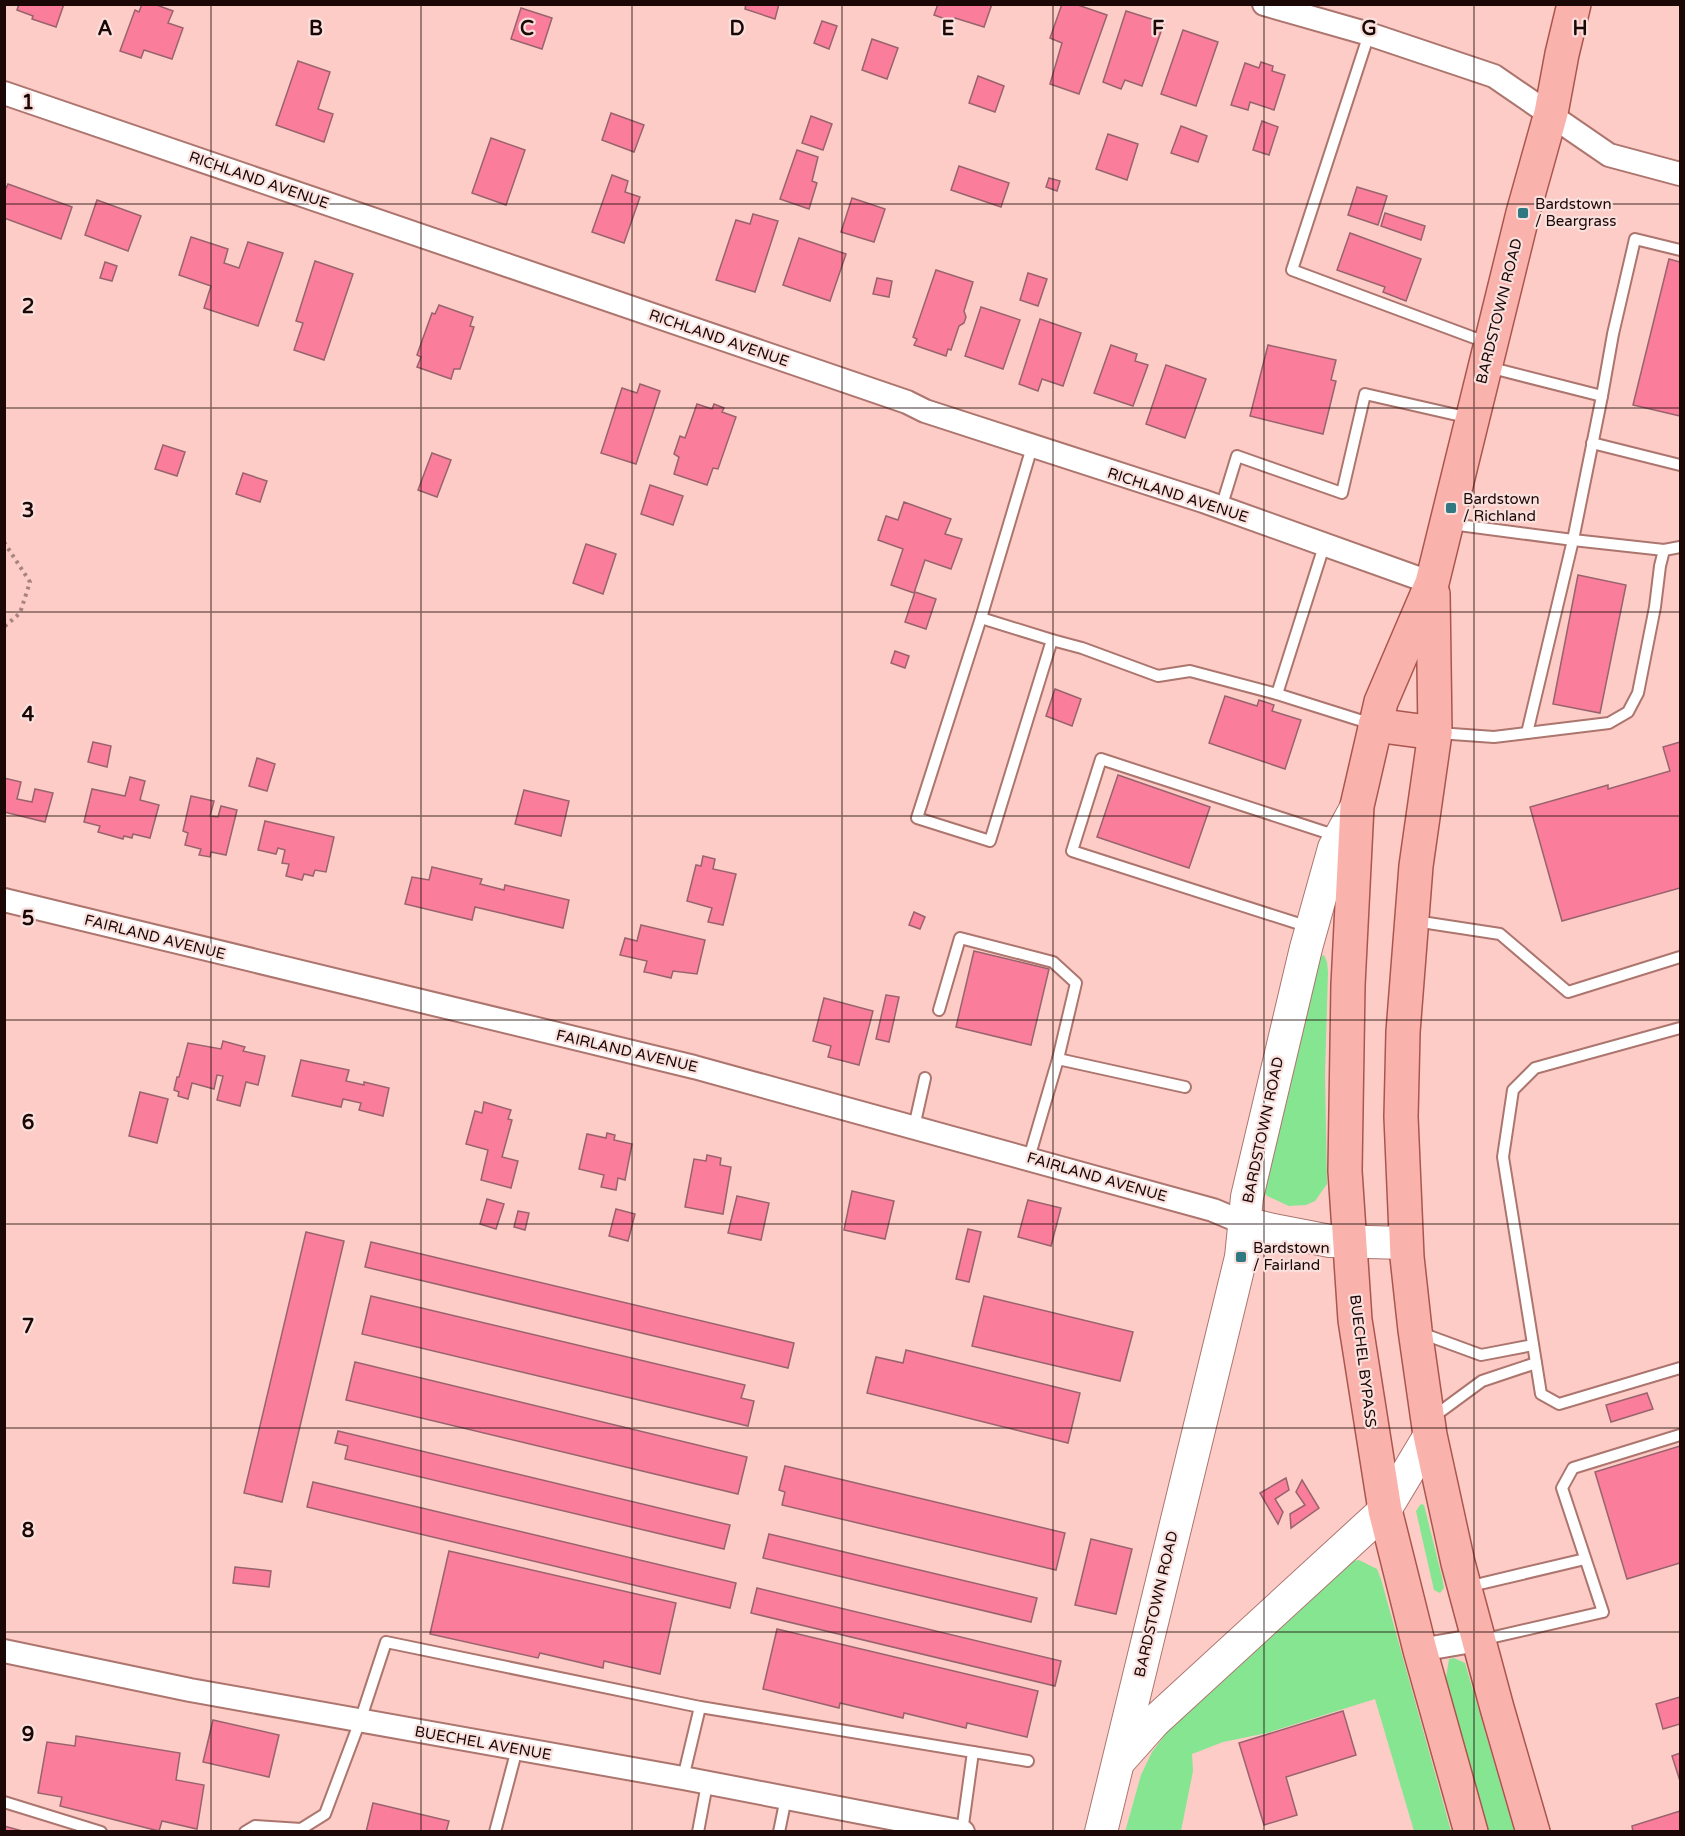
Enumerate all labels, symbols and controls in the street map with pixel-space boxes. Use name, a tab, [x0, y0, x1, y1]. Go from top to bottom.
text: A	[98, 17, 113, 41]
text: B	[309, 17, 323, 41]
text: C	[520, 17, 534, 41]
text: D	[729, 17, 745, 41]
text: E	[942, 17, 955, 41]
text: F	[1152, 17, 1164, 41]
text: G	[1361, 17, 1377, 41]
text: H	[1572, 17, 1588, 41]
text: 1	[22, 91, 34, 115]
street label: RICHLAND AVENUE	[187, 148, 331, 212]
place label: Bardstown / Beargrass	[1535, 195, 1616, 230]
marker: Bardstown / Beargrass	[1516, 206, 1530, 220]
street label: BARDSTOWN ROAD	[1472, 236, 1526, 386]
text: 2	[22, 295, 34, 319]
street label: RICHLAND AVENUE	[647, 306, 791, 370]
street label: RICHLAND AVENUE	[1105, 464, 1251, 526]
place label: Bardstown / Richland	[1463, 490, 1540, 525]
text: 3	[22, 499, 34, 523]
marker: Bardstown / Richland	[1444, 501, 1458, 515]
text: 4	[22, 703, 35, 727]
text: 5	[22, 907, 34, 931]
street label: FAIRLAND AVENUE	[83, 911, 227, 963]
street label: FAIRLAND AVENUE	[554, 1026, 700, 1076]
street label: BARDSTOWN ROAD	[1239, 1055, 1287, 1205]
text: 6	[22, 1111, 34, 1135]
street label: FAIRLAND AVENUE	[1025, 1148, 1169, 1206]
place label: Bardstown / Fairland	[1253, 1239, 1330, 1274]
marker: Bardstown / Fairland	[1234, 1250, 1248, 1264]
street label: BUECHEL BYPASS	[1346, 1294, 1380, 1428]
text: 7	[22, 1315, 34, 1339]
text: 8	[22, 1519, 34, 1543]
street label: BARDSTOWN ROAD	[1130, 1529, 1182, 1679]
street label: BUECHEL AVENUE	[413, 1722, 553, 1764]
text: 9	[22, 1723, 34, 1747]

